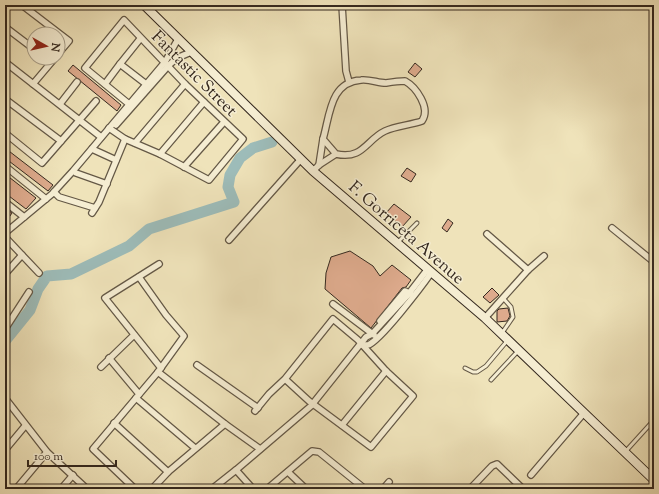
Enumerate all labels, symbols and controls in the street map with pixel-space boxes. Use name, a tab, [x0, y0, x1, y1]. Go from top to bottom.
north arrow	[26, 26, 66, 66]
street label: Fantastic Street	[145, 26, 242, 123]
text: N	[46, 41, 64, 53]
street label: F. Gorriceta Avenue	[342, 176, 469, 291]
scale bar	[28, 442, 116, 468]
text: 100 m	[34, 448, 63, 466]

